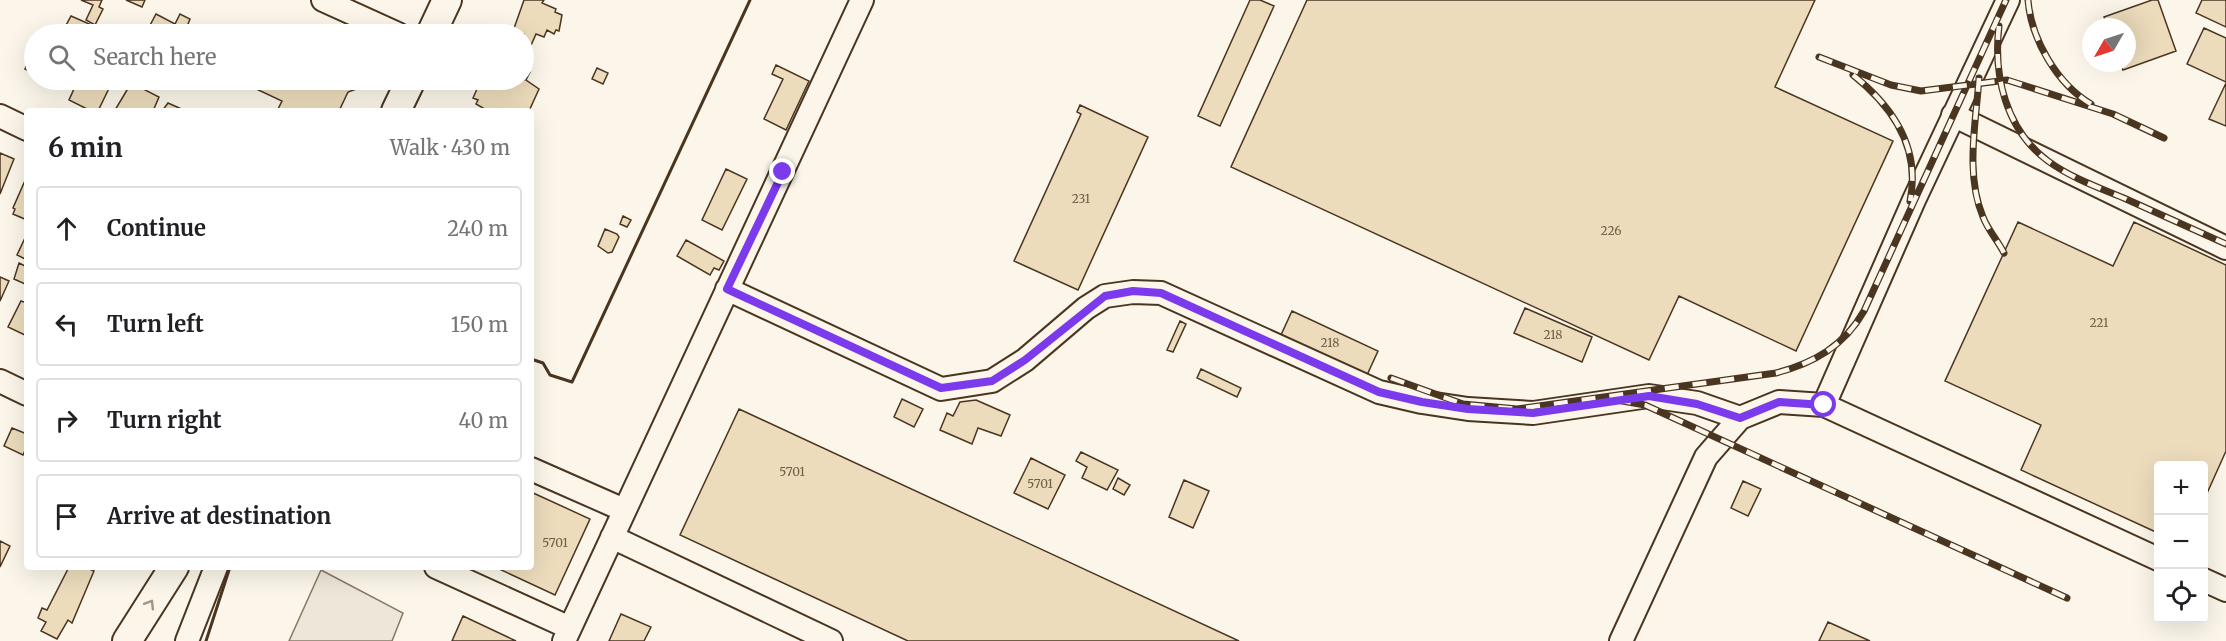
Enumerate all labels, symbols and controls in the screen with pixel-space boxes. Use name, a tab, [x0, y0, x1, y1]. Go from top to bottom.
north arrow	[2082, 18, 2136, 72]
search box	[24, 24, 534, 90]
icon: search	[45, 41, 78, 74]
text: Search here	[93, 43, 216, 71]
text: 6 min	[48, 131, 123, 164]
text: Walk · 430 m	[390, 135, 510, 160]
route end	[769, 158, 795, 184]
house number: 231	[1072, 191, 1091, 206]
icon: ahead	[50, 212, 83, 245]
text: Continue	[107, 214, 206, 242]
text: 240 m	[447, 216, 508, 241]
house number: 226	[1600, 223, 1622, 238]
icon: left	[50, 308, 83, 341]
text: Turn left	[107, 310, 204, 338]
text: 150 m	[451, 312, 508, 337]
house number: 221	[2089, 315, 2109, 330]
house number: 218	[1544, 327, 1562, 342]
house number: 218	[1321, 335, 1339, 350]
route start	[1810, 391, 1836, 417]
icon: right	[50, 404, 83, 437]
text: Turn right	[107, 406, 221, 434]
text: 40 m	[458, 408, 508, 433]
map controls	[2154, 461, 2208, 623]
button: +	[2154, 461, 2208, 515]
house number: 5701	[779, 464, 805, 479]
house number: 5701	[1027, 476, 1053, 491]
icon: arrive	[50, 500, 83, 533]
text: Arrive at destination	[107, 502, 331, 530]
button: −	[2154, 515, 2208, 569]
house number: 5701	[542, 535, 568, 550]
button: locate	[2154, 569, 2208, 623]
one-way arrow	[143, 600, 155, 610]

